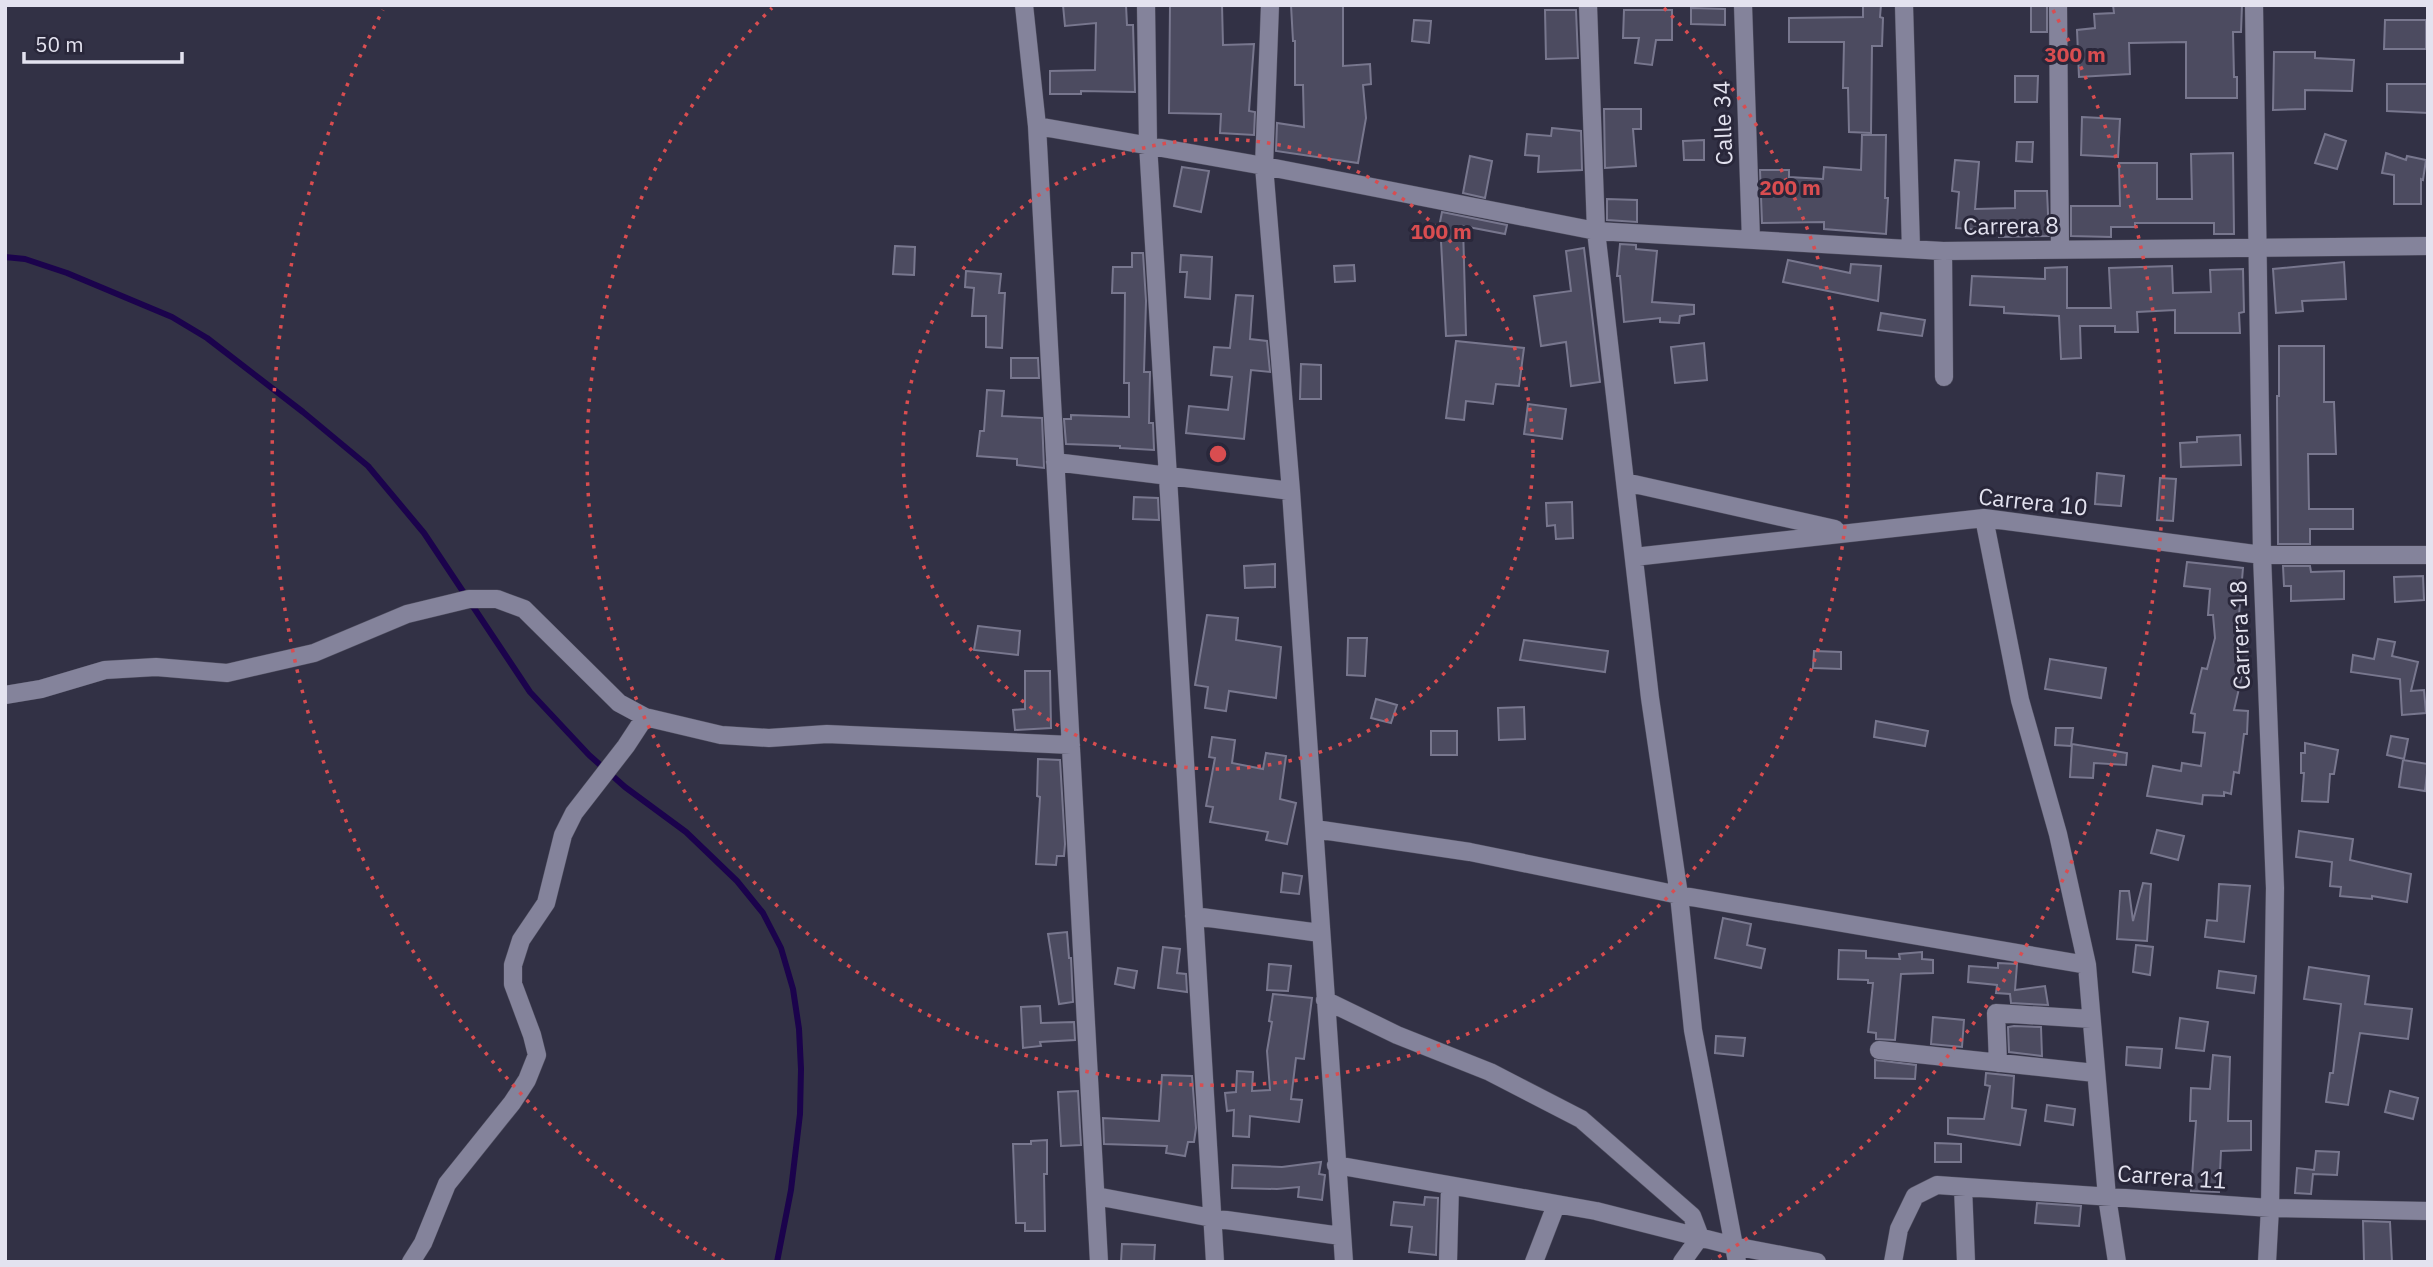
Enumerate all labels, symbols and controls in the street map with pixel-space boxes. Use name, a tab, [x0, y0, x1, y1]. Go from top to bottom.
scale bar	[24, 21, 182, 65]
text: 50 m	[35, 30, 84, 58]
text: 300 m	[2044, 40, 2106, 68]
street label: Calle 34	[1706, 80, 1738, 166]
text: 200 m	[1759, 173, 1821, 201]
street label: Carrera 8	[1963, 209, 2059, 241]
text: 100 m	[1410, 217, 1472, 245]
centre of rings	[1206, 442, 1230, 466]
street label: Carrera 10	[1977, 480, 2089, 522]
street label: Carrera 18	[2222, 580, 2256, 690]
street label: Carrera 11	[2116, 1157, 2228, 1195]

